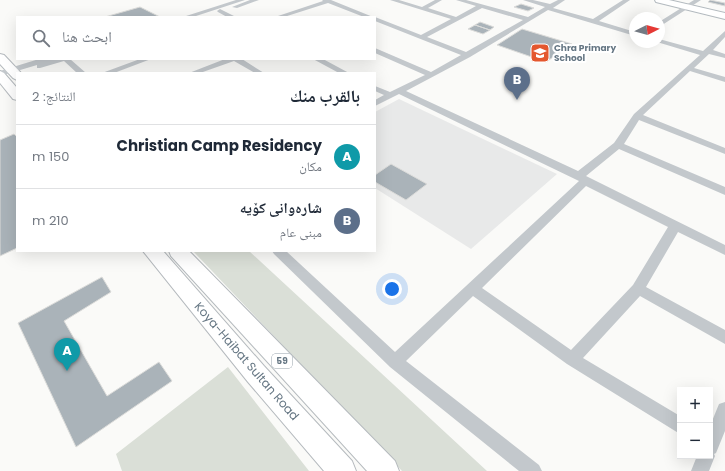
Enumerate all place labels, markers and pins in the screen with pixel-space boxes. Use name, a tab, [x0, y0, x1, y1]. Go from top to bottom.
school or university icon: Chra Primary School	[529, 42, 551, 64]
place label: Chra Primary School	[554, 42, 616, 64]
pin: B	[504, 67, 530, 100]
pin: A	[54, 338, 80, 371]

